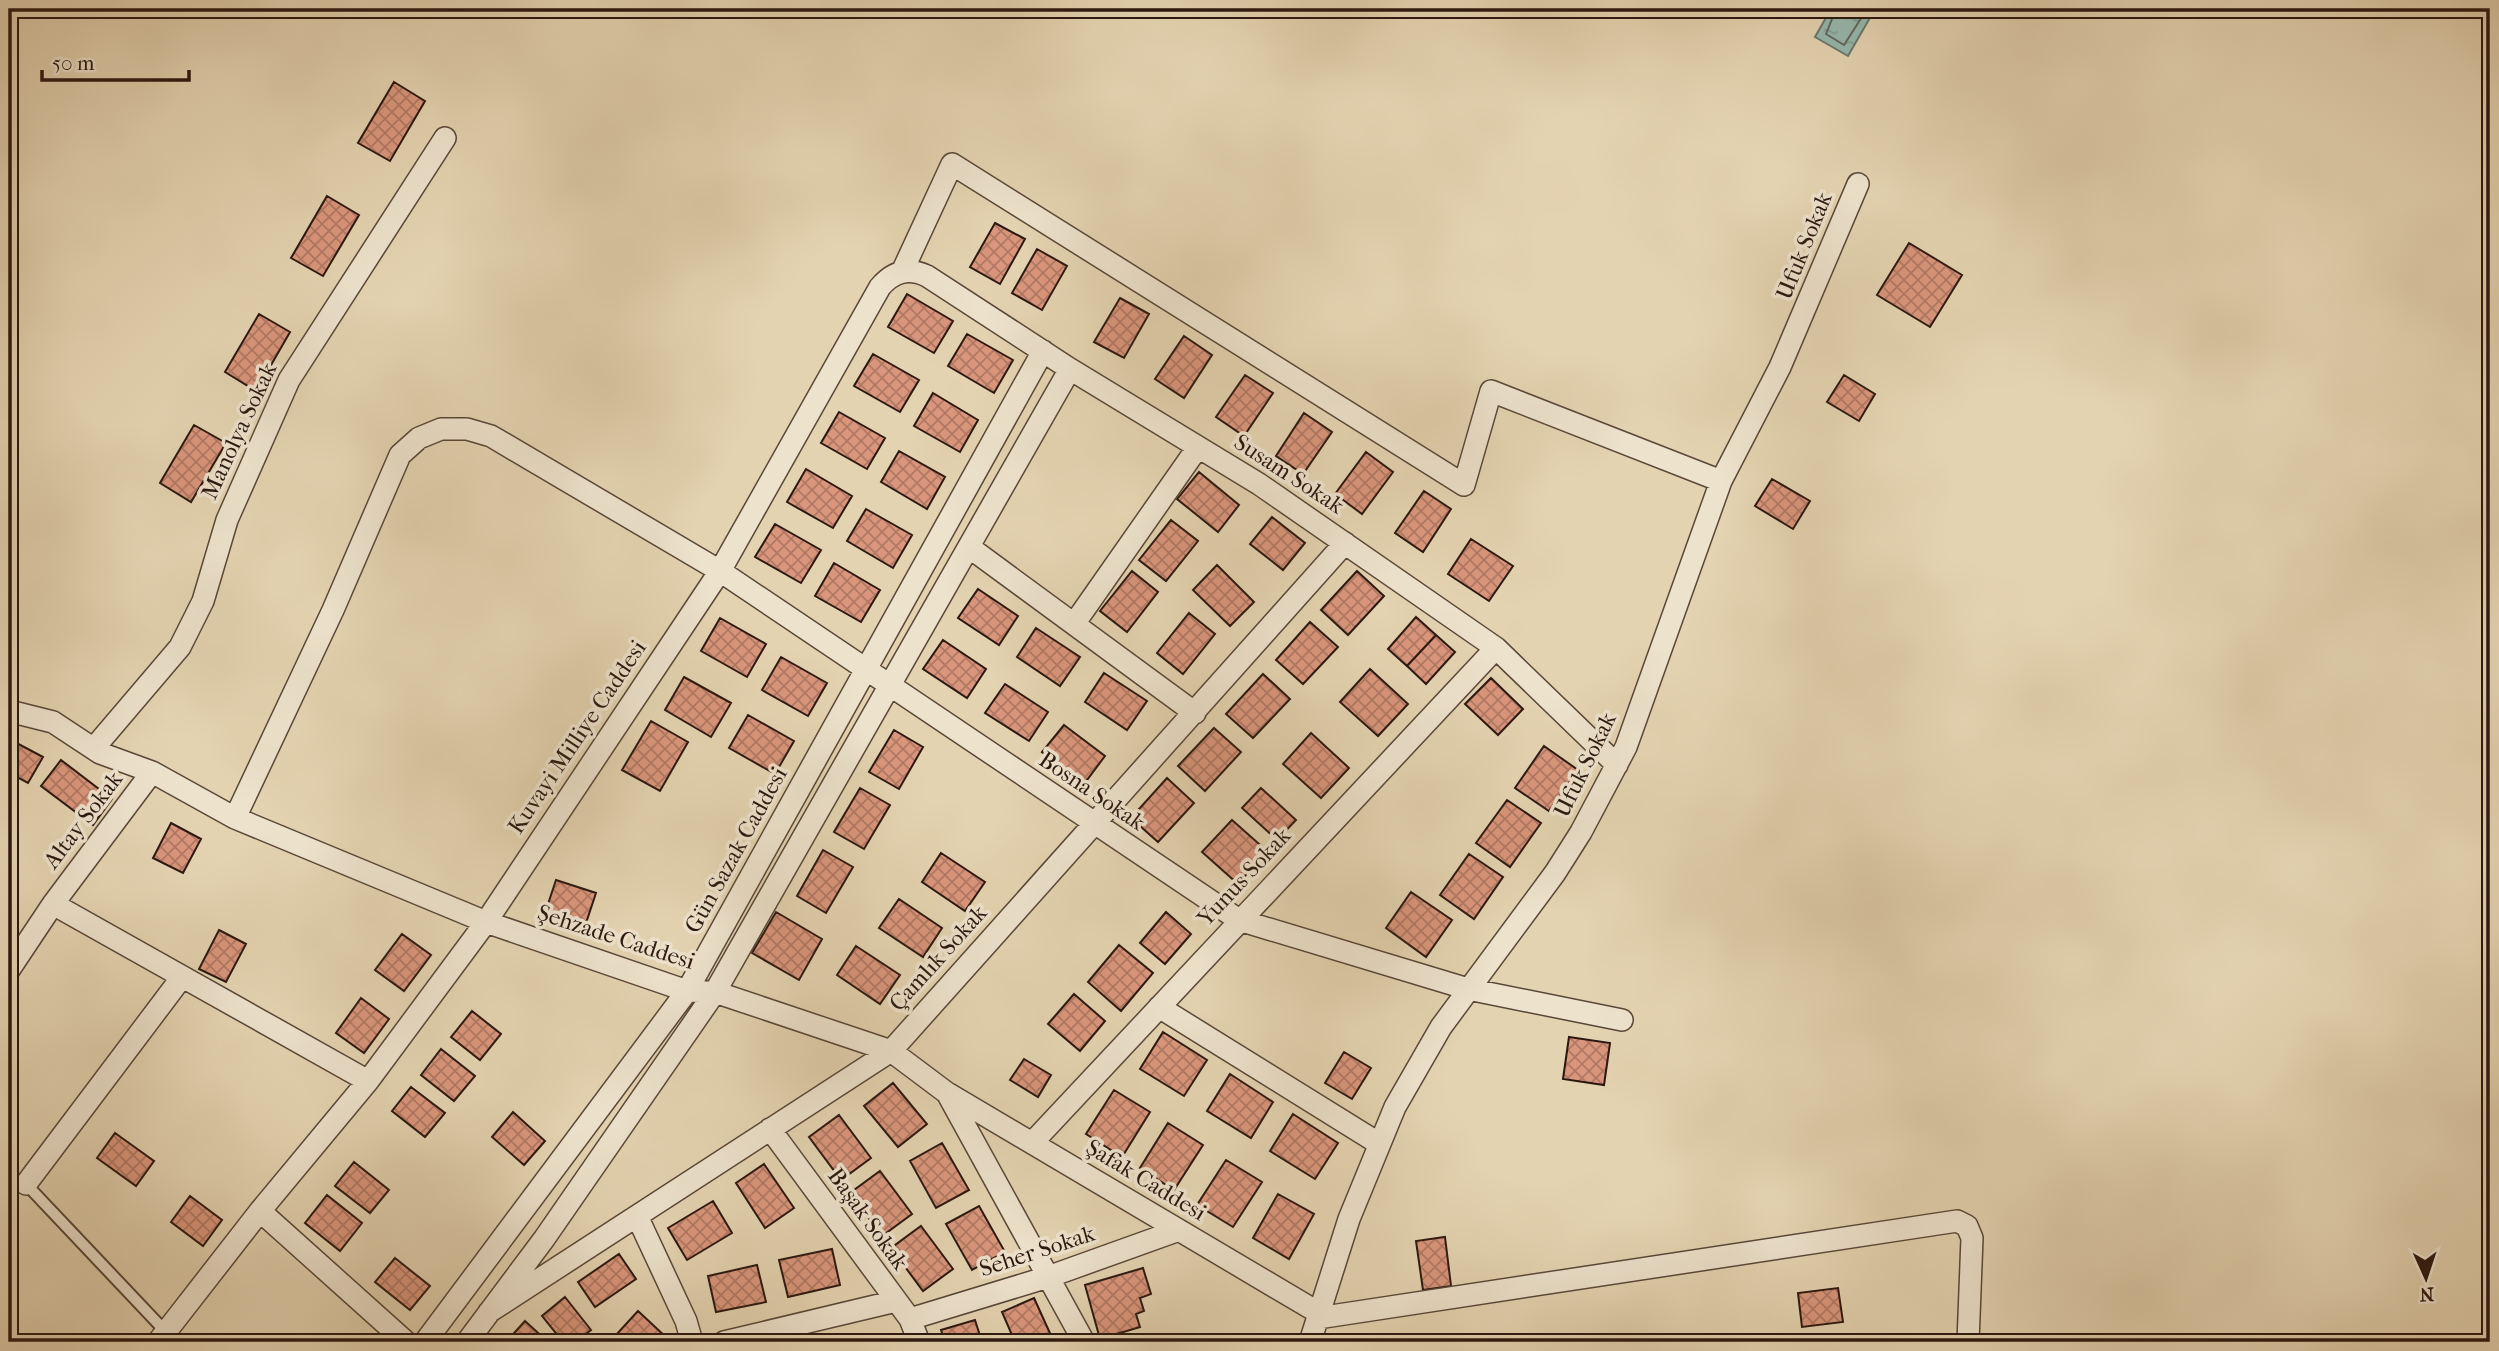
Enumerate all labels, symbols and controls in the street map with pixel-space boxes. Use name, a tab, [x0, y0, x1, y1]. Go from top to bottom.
scale bar	[42, 38, 189, 82]
text: 50 m	[52, 51, 95, 75]
street label: Ufuk Sokak	[1770, 187, 1838, 303]
street label: Manolya Sokak	[196, 357, 283, 504]
street label: Susam Sokak	[1229, 428, 1350, 520]
street label: Kuvayi Milliye Caddesi	[502, 635, 652, 839]
street label: Ufuk Sokak	[1548, 707, 1622, 822]
street label: Bosna Sokak	[1034, 746, 1151, 837]
street label: Gün Sazak Caddesi	[679, 762, 793, 938]
street label: Altay Sokak	[37, 765, 129, 875]
street label: Yunus Sokak	[1191, 822, 1297, 932]
street label: Şehzade Caddesi	[534, 899, 698, 975]
street label: Çamlık Sokak	[884, 899, 993, 1016]
street label: Şafak Caddesi	[1081, 1134, 1211, 1227]
street label: Başak Sokak	[822, 1163, 915, 1276]
street label: Seher Sokak	[976, 1219, 1099, 1282]
north arrow	[2390, 1242, 2460, 1312]
text: N	[2418, 1283, 2435, 1305]

